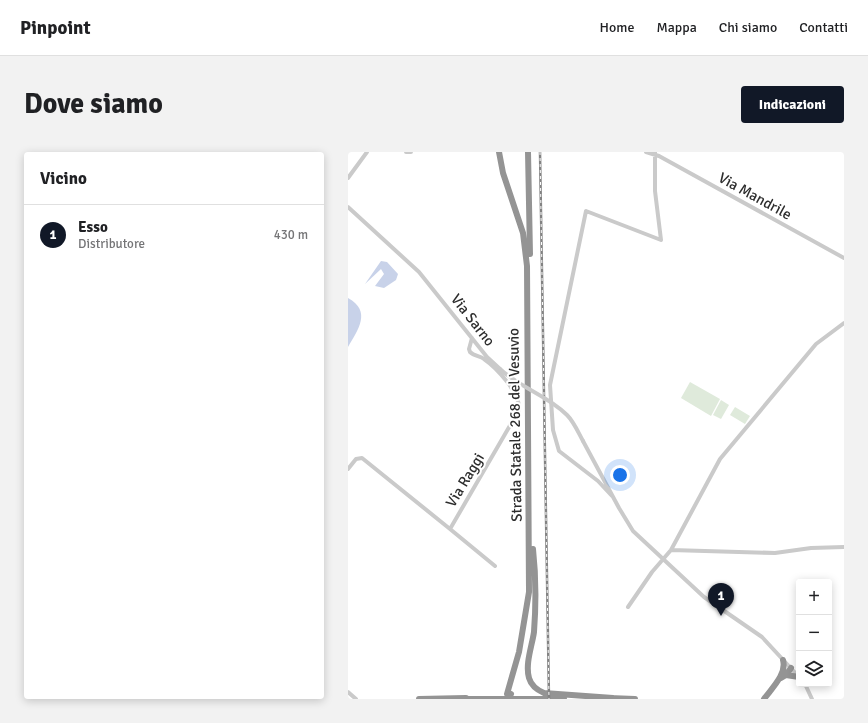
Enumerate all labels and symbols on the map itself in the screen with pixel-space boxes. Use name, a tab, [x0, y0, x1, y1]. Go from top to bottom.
street label: Via Mandrile	[715, 168, 795, 224]
street label: Via Sarno	[447, 290, 499, 350]
street label: Strada Statale 268 del Vesuvio	[504, 328, 526, 522]
street label: Via Raggi	[442, 450, 488, 510]
your location	[610, 465, 630, 485]
pin: 1	[708, 583, 734, 616]

